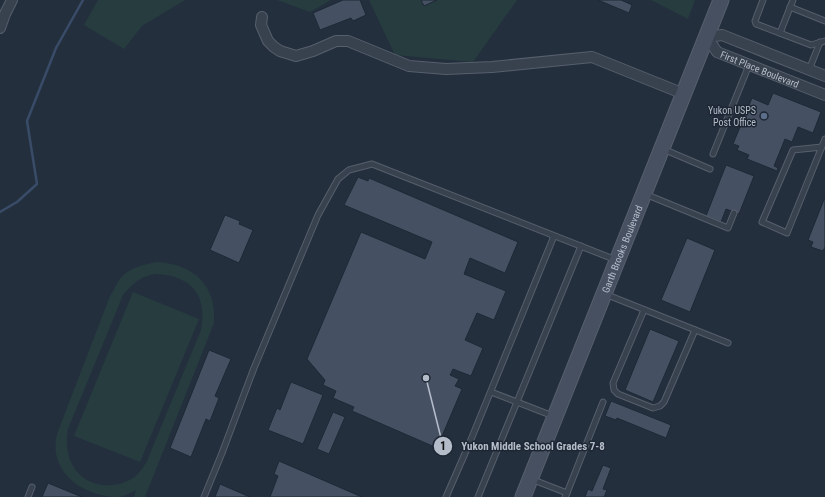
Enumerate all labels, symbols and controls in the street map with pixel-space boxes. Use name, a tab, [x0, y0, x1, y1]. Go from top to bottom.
street label: First Place Boulevard	[719, 49, 800, 90]
place label: Yukon USPS Post Office	[708, 105, 756, 128]
marker: Yukon USPS Post Office	[759, 111, 769, 121]
street label: Garth Brooks Boulevard	[600, 204, 645, 294]
callout: Yukon Middle School Grades 7-8	[433, 434, 613, 457]
text: 1	[440, 439, 446, 453]
text: Yukon Middle School Grades 7-8	[461, 440, 605, 453]

